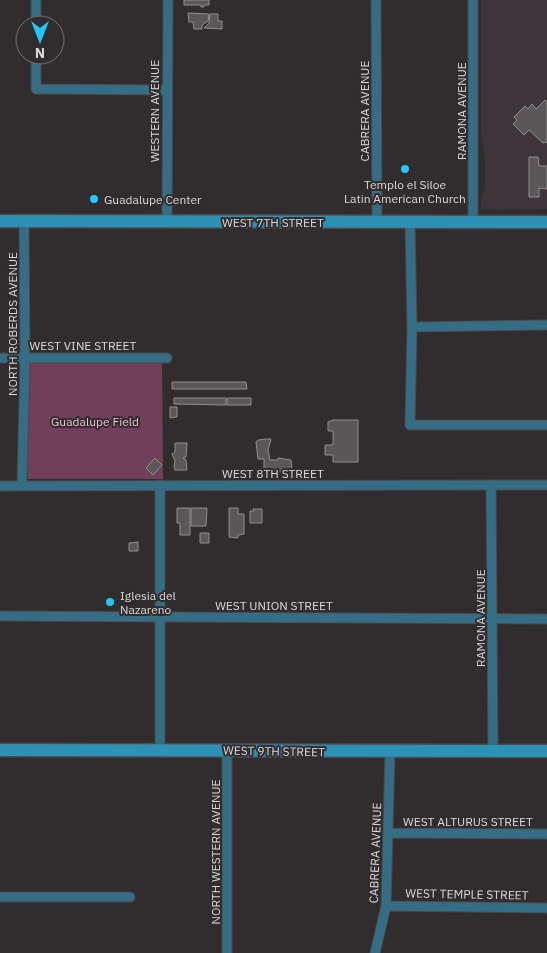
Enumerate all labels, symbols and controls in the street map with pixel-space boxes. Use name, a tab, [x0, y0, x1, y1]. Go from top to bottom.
north arrow	[15, 15, 65, 65]
text: N	[35, 44, 45, 62]
street label: WESTERN AVENUE	[147, 60, 162, 162]
street label: CABRERA AVENUE	[357, 61, 372, 161]
street label: RAMONA AVENUE	[454, 62, 469, 160]
marker: Templo el Siloe Latin American Church	[399, 163, 411, 175]
place label: Templo el Siloe Latin American Church	[344, 177, 466, 206]
place label: Guadalupe Center	[104, 192, 202, 207]
marker: Guadalupe Center	[88, 193, 100, 205]
street label: WEST 7TH STREET	[222, 215, 324, 230]
street label: NORTH ROBERDS AVENUE	[5, 252, 20, 396]
street label: WEST VINE STREET	[30, 338, 137, 353]
park label: Guadalupe Field	[51, 414, 139, 429]
street label: WEST 8TH STREET	[222, 466, 324, 481]
street label: RAMONA AVENUE	[473, 569, 488, 667]
place label: Iglesia del Nazareno	[120, 588, 176, 617]
marker: Iglesia del Nazareno	[104, 596, 116, 608]
street label: WEST UNION STREET	[215, 598, 333, 613]
street label: WEST 9TH STREET	[223, 743, 325, 759]
street label: NORTH WESTERN AVENUE	[208, 779, 223, 925]
street label: CABRERA AVENUE	[366, 802, 384, 904]
street label: WEST ALTURUS STREET	[403, 814, 533, 829]
street label: WEST TEMPLE STREET	[405, 885, 529, 903]

